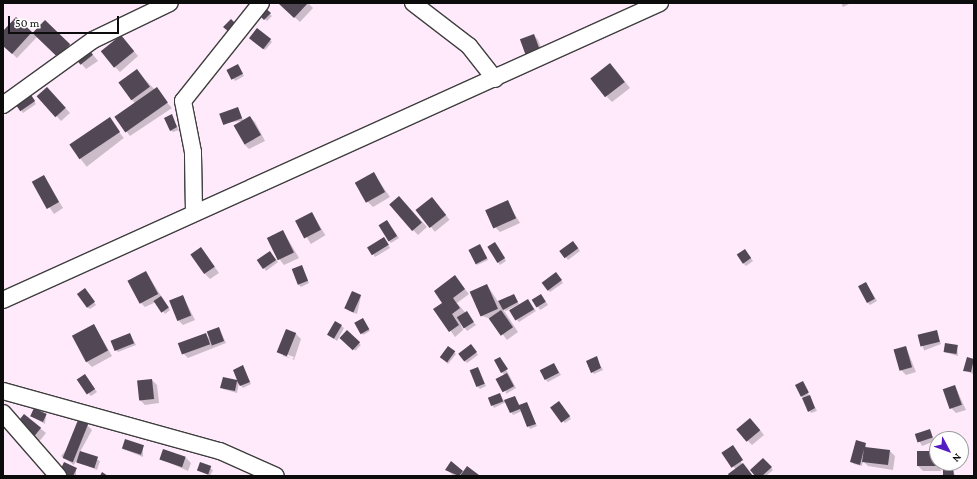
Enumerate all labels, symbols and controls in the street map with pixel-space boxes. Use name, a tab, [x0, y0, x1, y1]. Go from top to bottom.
scale bar	[10, 8, 121, 34]
text: 50 m	[15, 16, 39, 30]
north arrow	[929, 431, 969, 471]
text: N	[950, 451, 964, 465]

